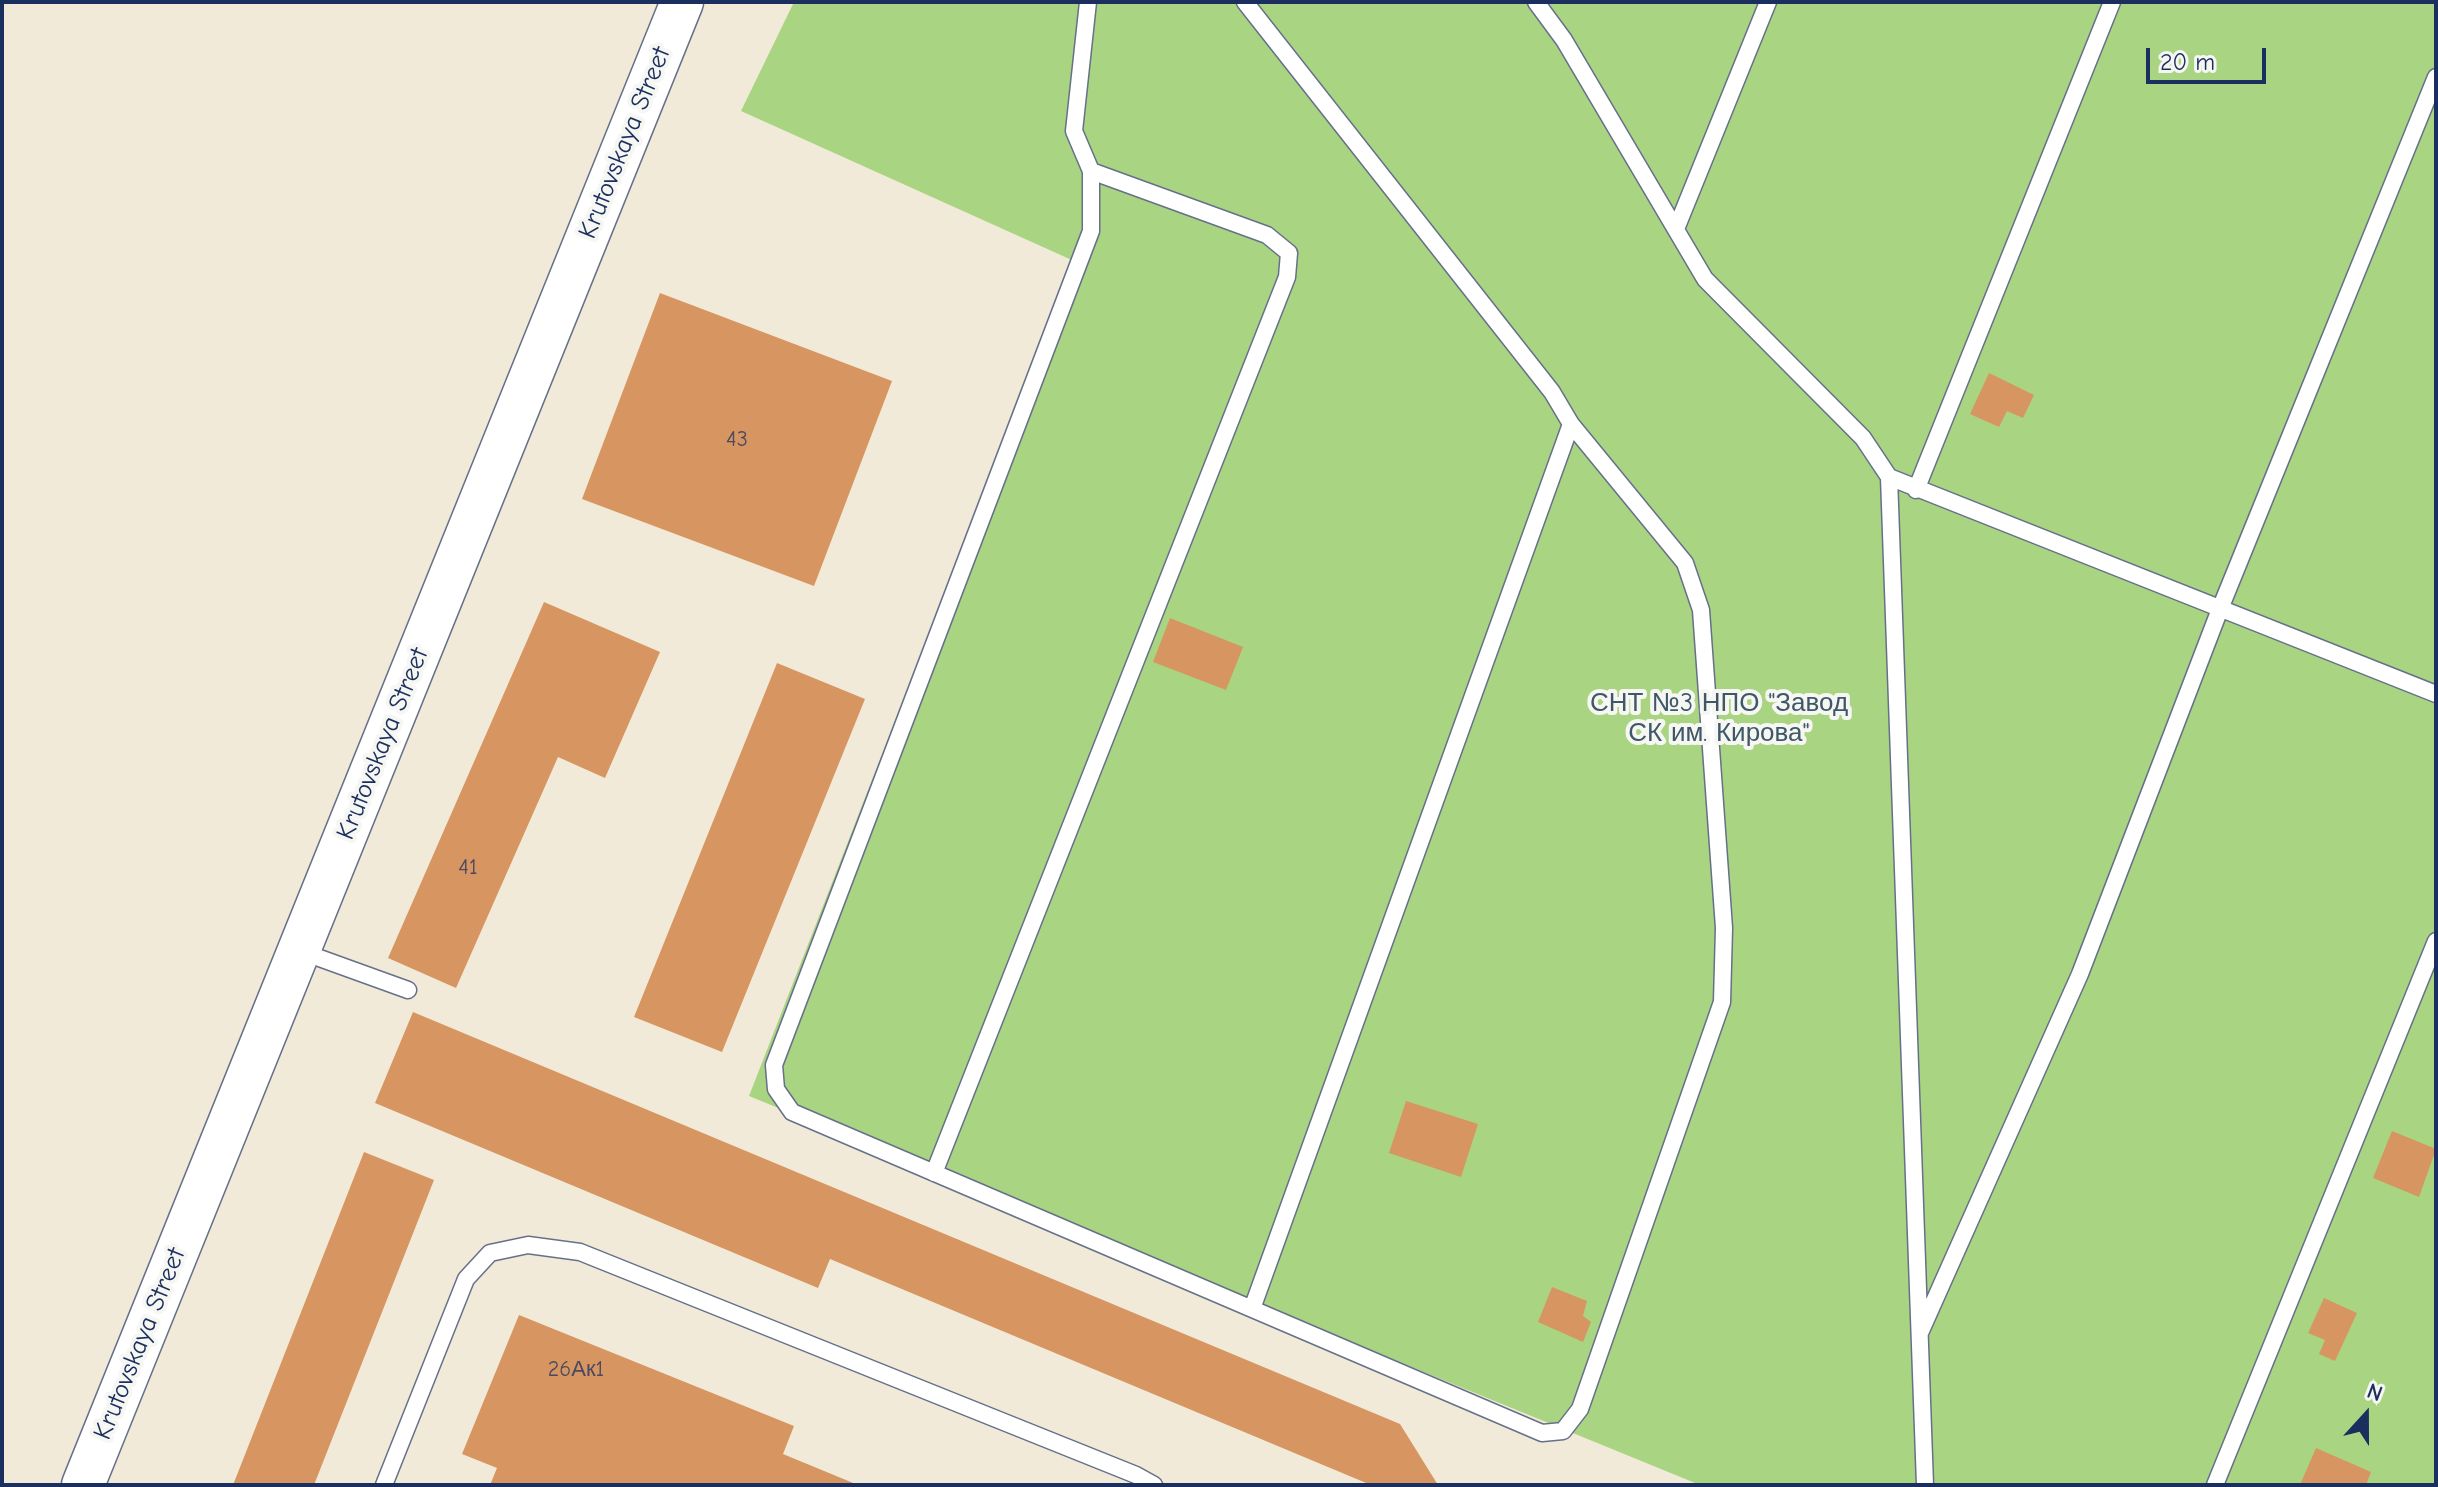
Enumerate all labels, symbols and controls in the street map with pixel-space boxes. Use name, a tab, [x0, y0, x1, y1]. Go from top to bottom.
scale bar	[2150, 32, 2270, 82]
street label: Krutovskaya Street	[572, 43, 678, 243]
text: 20 m	[2160, 48, 2215, 76]
house number: 43	[726, 427, 748, 453]
street label: Krutovskaya Street	[330, 644, 436, 844]
park label: СНТ №3 НПО "Завод СК им. Кирова"	[1590, 688, 1848, 750]
house number: 41	[458, 855, 478, 881]
street label: Krutovskaya Street	[87, 1244, 193, 1444]
house number: 26Ак1	[548, 1357, 604, 1383]
north arrow	[2326, 1375, 2406, 1455]
text: N	[2363, 1378, 2386, 1407]

